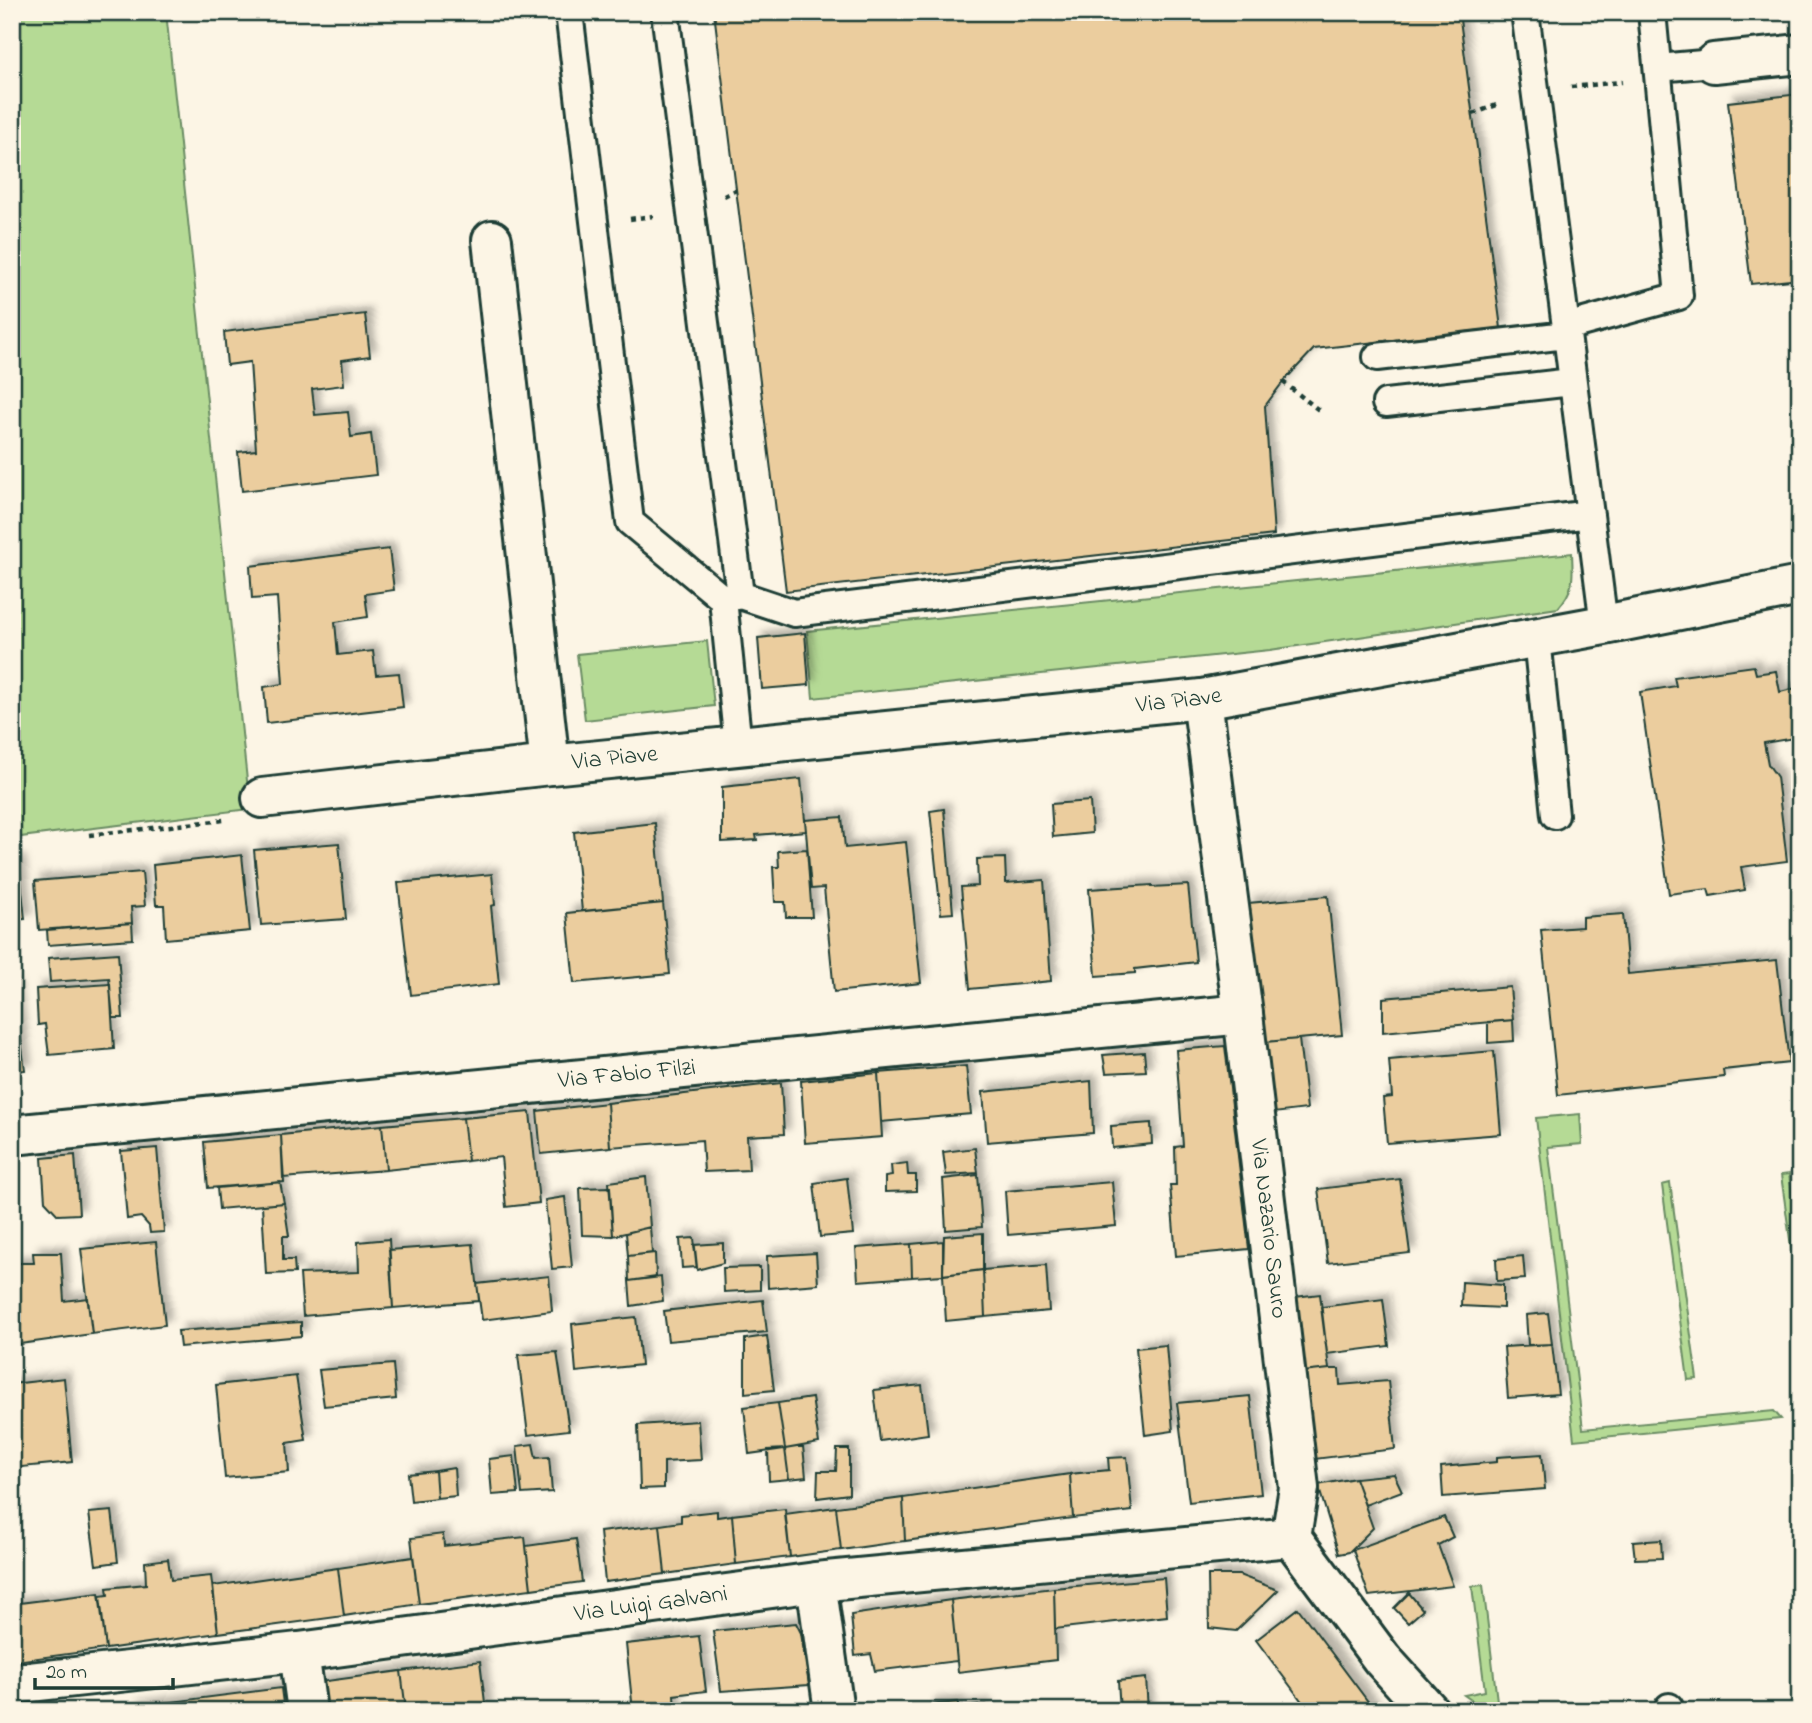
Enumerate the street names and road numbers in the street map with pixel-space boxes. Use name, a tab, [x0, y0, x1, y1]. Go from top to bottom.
street label: Via Piave	[1133, 678, 1225, 723]
street label: Via Piave	[569, 737, 660, 780]
street label: Via Fabio Filzi	[556, 1050, 697, 1099]
street label: Via Nazario Sauro	[1240, 1136, 1296, 1320]
street label: Via Luigi Galvani	[571, 1577, 730, 1632]

